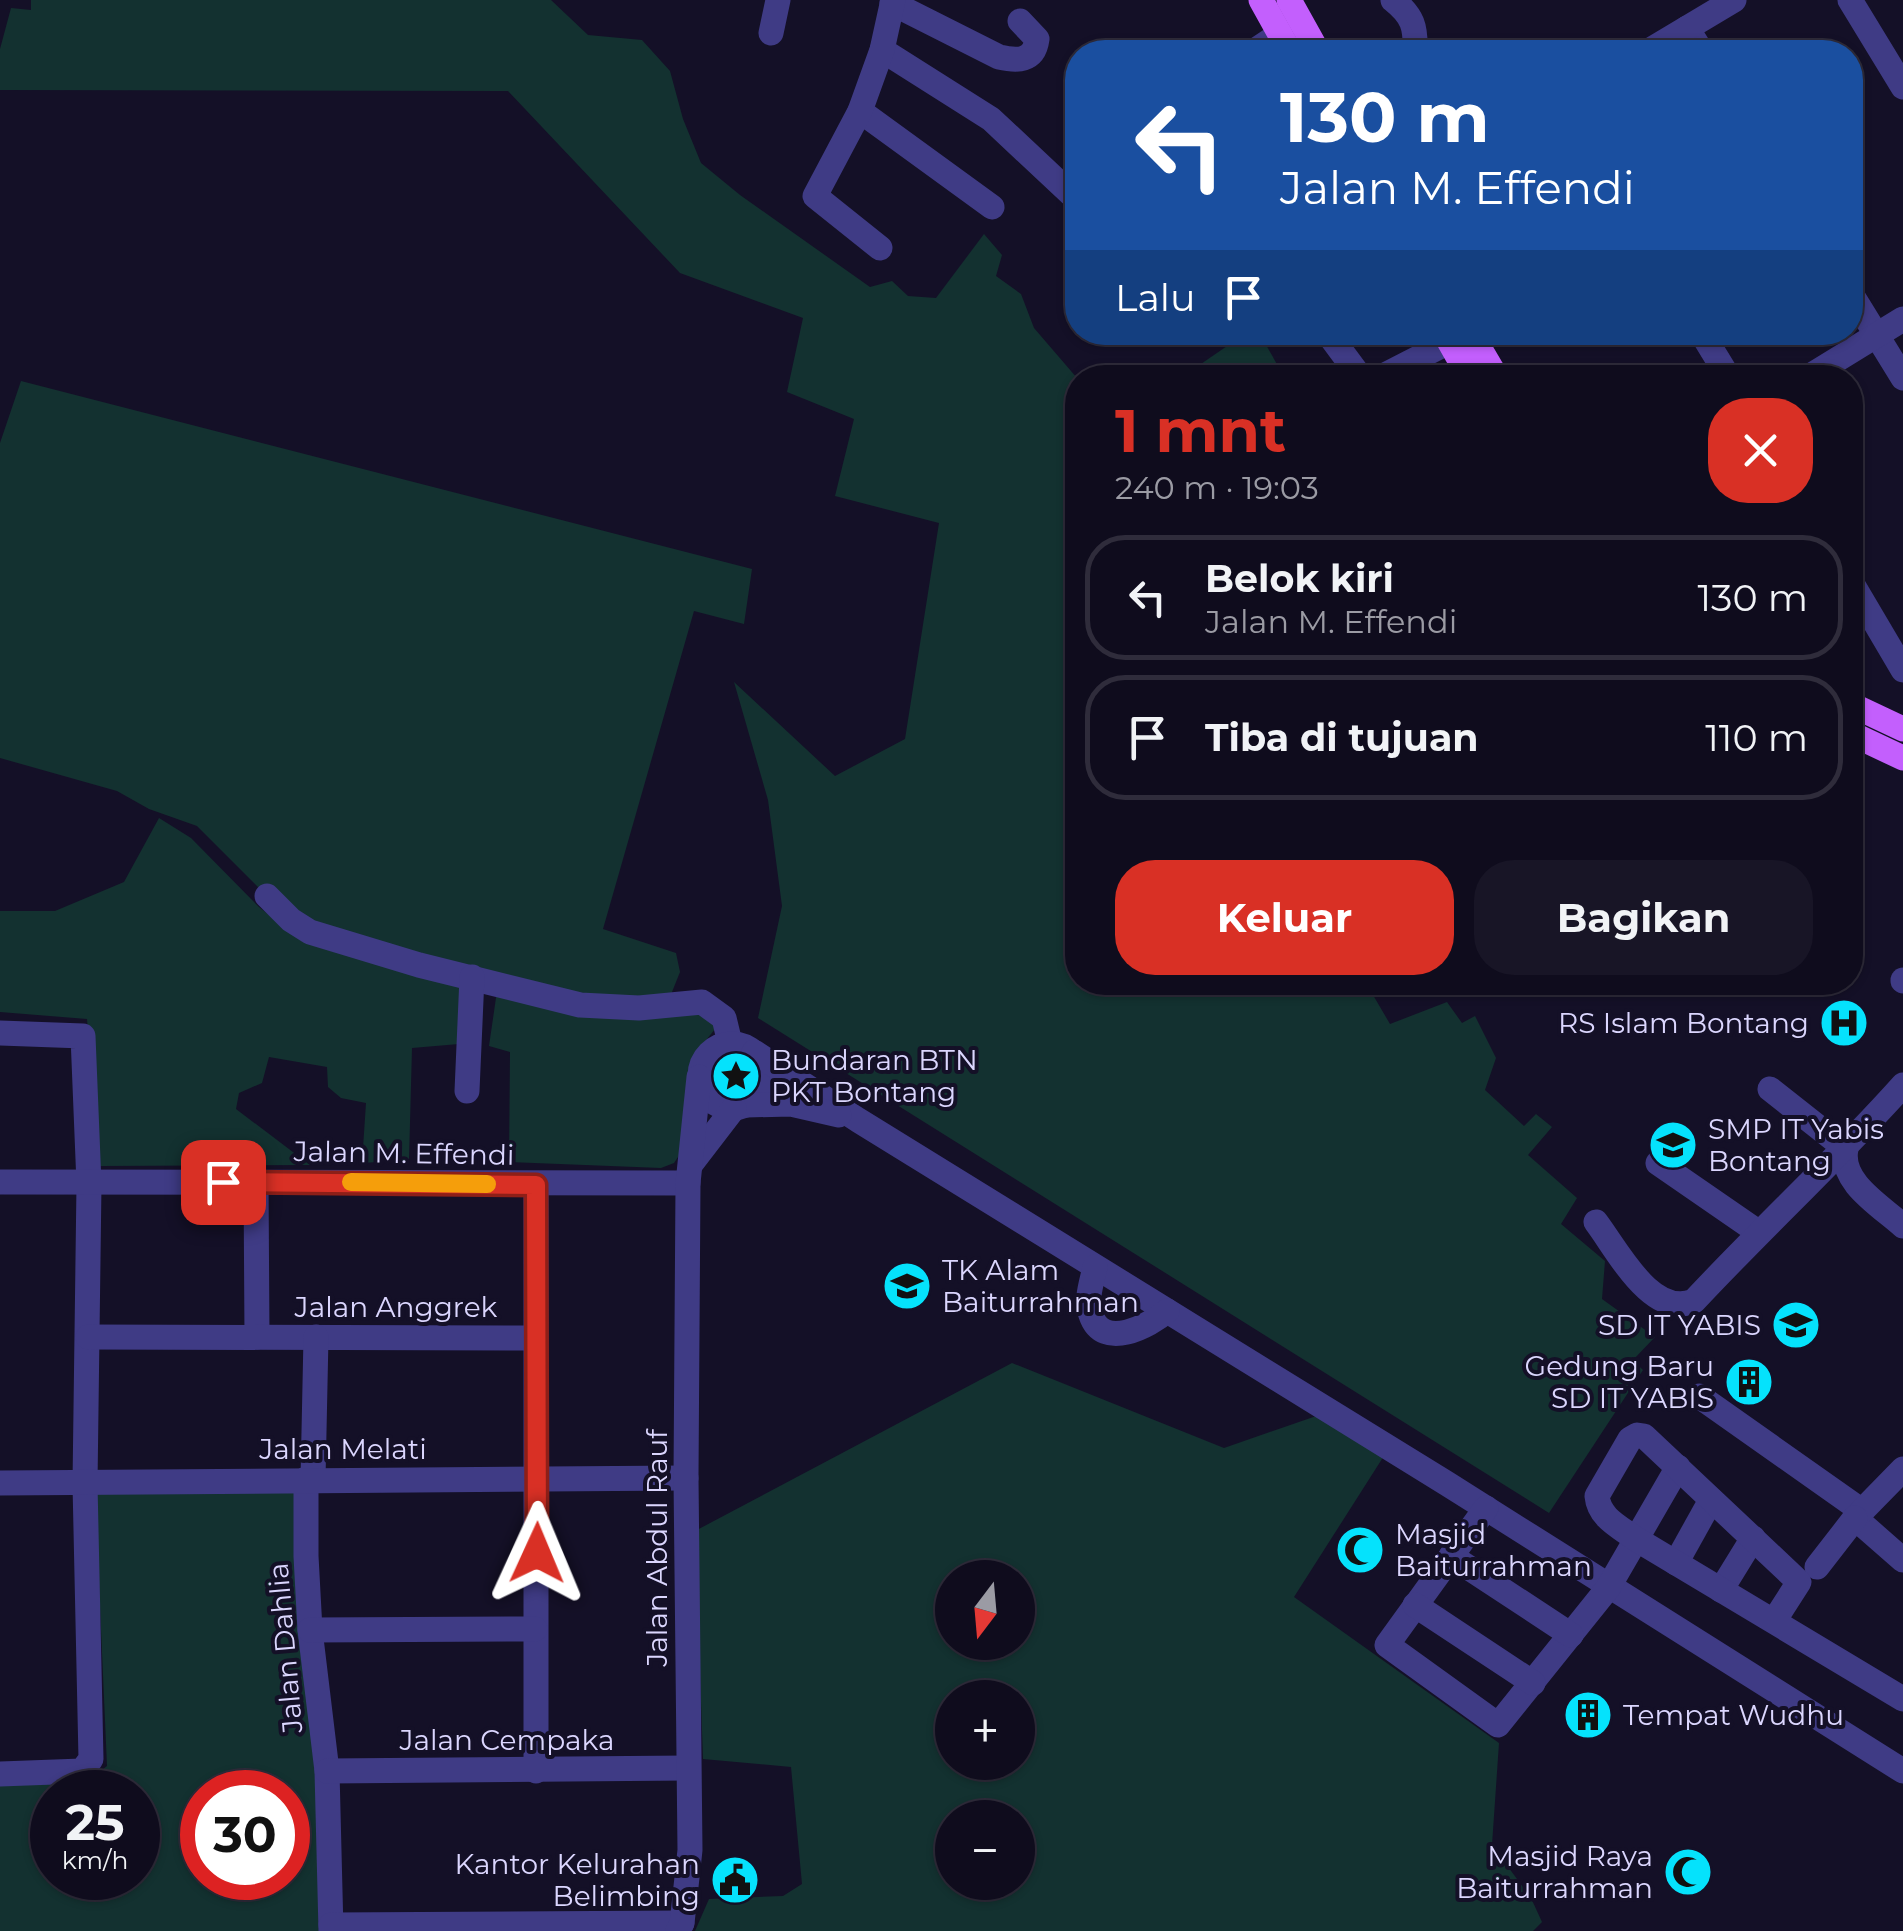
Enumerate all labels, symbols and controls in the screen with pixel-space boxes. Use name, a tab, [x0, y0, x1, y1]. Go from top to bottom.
text: 130 m	[1280, 74, 1490, 160]
icon: left	[1115, 80, 1245, 210]
text: Jalan M. Effendi	[1280, 160, 1635, 215]
icon: arrive	[1216, 270, 1271, 325]
text: Lalu	[1115, 274, 1196, 321]
text: 1 mnt	[1115, 394, 1286, 467]
button: close	[1708, 398, 1813, 503]
text: 240 m · 19:03	[1115, 468, 1319, 507]
text: Belok kiri	[1205, 555, 1394, 602]
icon: left	[1120, 570, 1175, 625]
text: 130 m	[1697, 574, 1808, 621]
text: Jalan M. Effendi	[1205, 602, 1457, 641]
icon: arrive	[1120, 710, 1175, 765]
text: Tiba di tujuan	[1205, 714, 1479, 761]
text: 110 m	[1705, 714, 1808, 761]
button: Keluar	[1115, 860, 1454, 975]
button: Bagikan	[1474, 860, 1813, 975]
hospital icon: RS Islam Bontang	[1818, 997, 1870, 1049]
place label: RS Islam Bontang	[1558, 1006, 1809, 1040]
place label: Bundaran BTN PKT Bontang	[771, 1043, 978, 1109]
place icon: Bundaran BTN PKT Bontang	[710, 1050, 762, 1102]
place label: SMP IT Yabis Bontang	[1708, 1112, 1884, 1178]
school or university icon: SMP IT Yabis Bontang	[1647, 1119, 1699, 1171]
street label: Jalan M. Effendi	[292, 1134, 515, 1172]
pin	[181, 1140, 266, 1225]
icon: arrive	[196, 1155, 251, 1210]
place label: TK Alam Baiturrahman	[942, 1253, 1139, 1319]
school or university icon: TK Alam Baiturrahman	[881, 1260, 933, 1312]
street label: Jalan Anggrek	[294, 1290, 498, 1324]
school or university icon: SD IT YABIS	[1770, 1299, 1822, 1351]
place label: SD IT YABIS	[1598, 1308, 1761, 1342]
place label: Gedung Baru SD IT YABIS	[1525, 1349, 1714, 1415]
building icon: Gedung Baru SD IT YABIS	[1723, 1356, 1775, 1408]
street label: Jalan Abdul Rauf	[640, 1428, 674, 1668]
street label: Jalan Melati	[258, 1432, 427, 1466]
position arrow	[485, 1501, 589, 1605]
place label: Masjid Baiturrahman	[1395, 1517, 1592, 1583]
mosque icon: Masjid Baiturrahman	[1334, 1524, 1386, 1576]
north arrow	[935, 1560, 1035, 1660]
map controls	[935, 1560, 1035, 1900]
street label: Jalan Dahlia	[261, 1561, 309, 1736]
button: +	[935, 1680, 1035, 1780]
building icon: Tempat Wudhu	[1562, 1689, 1614, 1741]
place label: Tempat Wudhu	[1623, 1698, 1844, 1732]
street label: Jalan Cempaka	[398, 1723, 615, 1757]
speed limit sign: 30	[180, 1770, 310, 1900]
text: 25	[65, 1792, 125, 1853]
button: −	[935, 1800, 1035, 1900]
place label: Masjid Raya Baiturrahman	[1456, 1839, 1653, 1905]
text: km/h	[62, 1845, 128, 1875]
mosque icon: Masjid Raya Baiturrahman	[1662, 1846, 1714, 1898]
place label: Kantor Kelurahan Belimbing	[455, 1847, 700, 1913]
public building icon: Kantor Kelurahan Belimbing	[709, 1854, 761, 1906]

